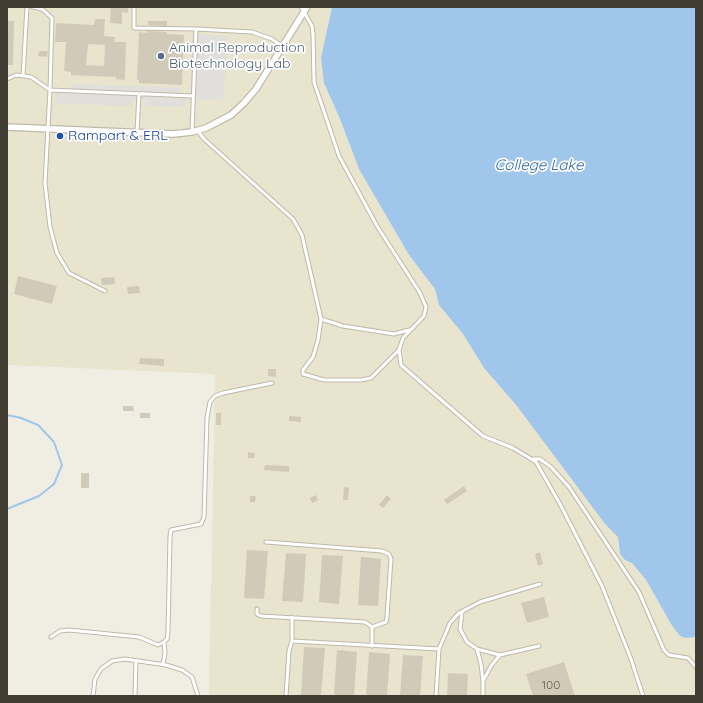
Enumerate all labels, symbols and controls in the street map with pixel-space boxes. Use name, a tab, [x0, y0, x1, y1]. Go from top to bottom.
place label: Animal Reproduction Biotechnology Lab	[169, 40, 305, 72]
marker: Animal Reproduction Biotechnology Lab	[156, 51, 166, 61]
place label: Rampart & ERL	[68, 128, 168, 144]
marker: Rampart & ERL	[55, 131, 65, 141]
water label: College Lake	[495, 156, 583, 174]
house number: 100	[542, 678, 560, 692]

